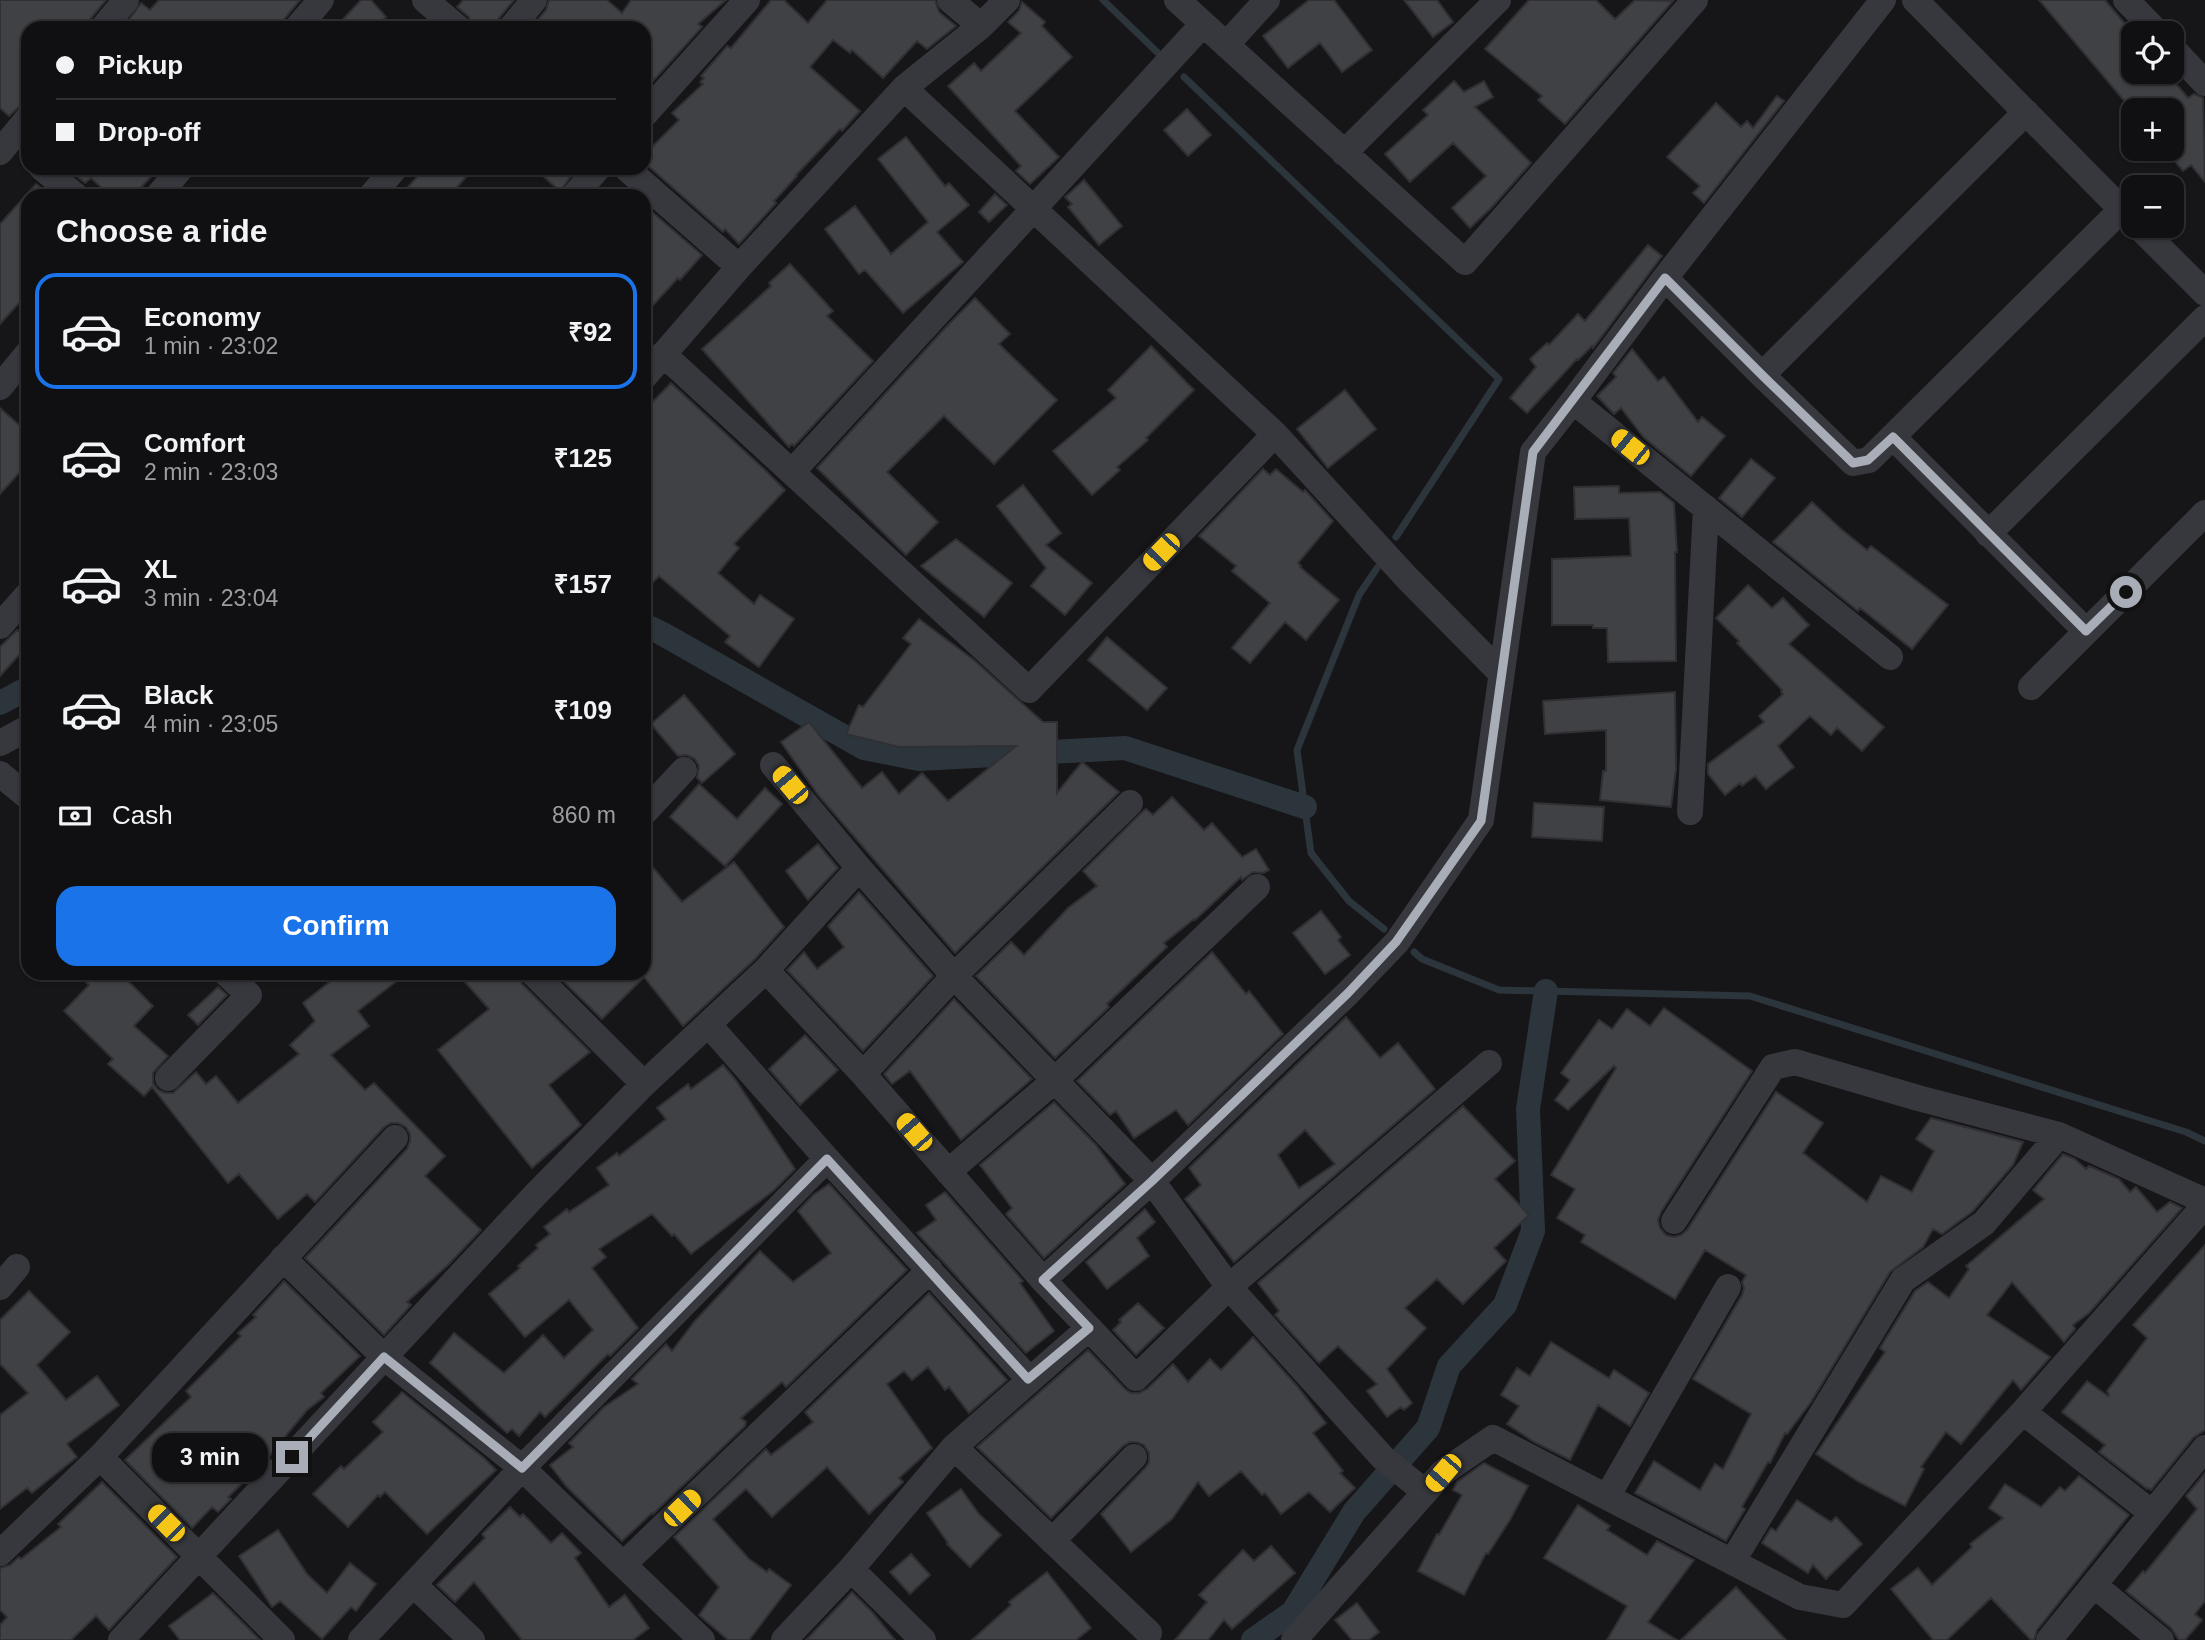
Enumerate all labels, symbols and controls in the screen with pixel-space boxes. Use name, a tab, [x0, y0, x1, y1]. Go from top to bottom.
map controls	[2121, 21, 2184, 238]
button: locate	[2121, 21, 2184, 84]
text: Pickup	[98, 50, 183, 80]
button: +	[2121, 98, 2184, 161]
text: Drop-off	[98, 117, 201, 147]
button: −	[2121, 175, 2184, 238]
text: Choose a ride	[56, 213, 268, 249]
icon: car	[60, 300, 123, 363]
text: Economy	[144, 302, 261, 332]
text: ₹92	[568, 317, 612, 347]
text: 1 min · 23:02	[144, 333, 278, 359]
icon: car	[60, 426, 123, 489]
car	[1608, 426, 1653, 468]
text: Comfort	[144, 428, 245, 458]
text: ₹125	[554, 443, 612, 473]
text: 2 min · 23:03	[144, 459, 278, 485]
car	[1139, 530, 1184, 574]
icon: car	[60, 552, 123, 615]
text: XL	[144, 554, 177, 584]
text: ₹157	[554, 569, 612, 599]
route start	[2110, 576, 2142, 608]
text: 3 min · 23:04	[144, 585, 278, 611]
icon: car	[60, 678, 123, 741]
text: Black	[144, 680, 213, 710]
text: ₹109	[554, 695, 612, 725]
text: 4 min · 23:05	[144, 711, 278, 737]
car	[769, 762, 812, 808]
icon: cash	[56, 797, 94, 835]
text: Cash	[112, 800, 173, 830]
text: 860 m	[552, 802, 616, 828]
button: Confirm	[56, 886, 616, 966]
car	[893, 1109, 936, 1155]
callout: 3 min	[152, 1432, 268, 1482]
route end	[276, 1441, 308, 1473]
text: 3 min	[180, 1444, 240, 1470]
car	[1422, 1450, 1465, 1496]
car	[660, 1486, 705, 1530]
car	[144, 1501, 189, 1545]

